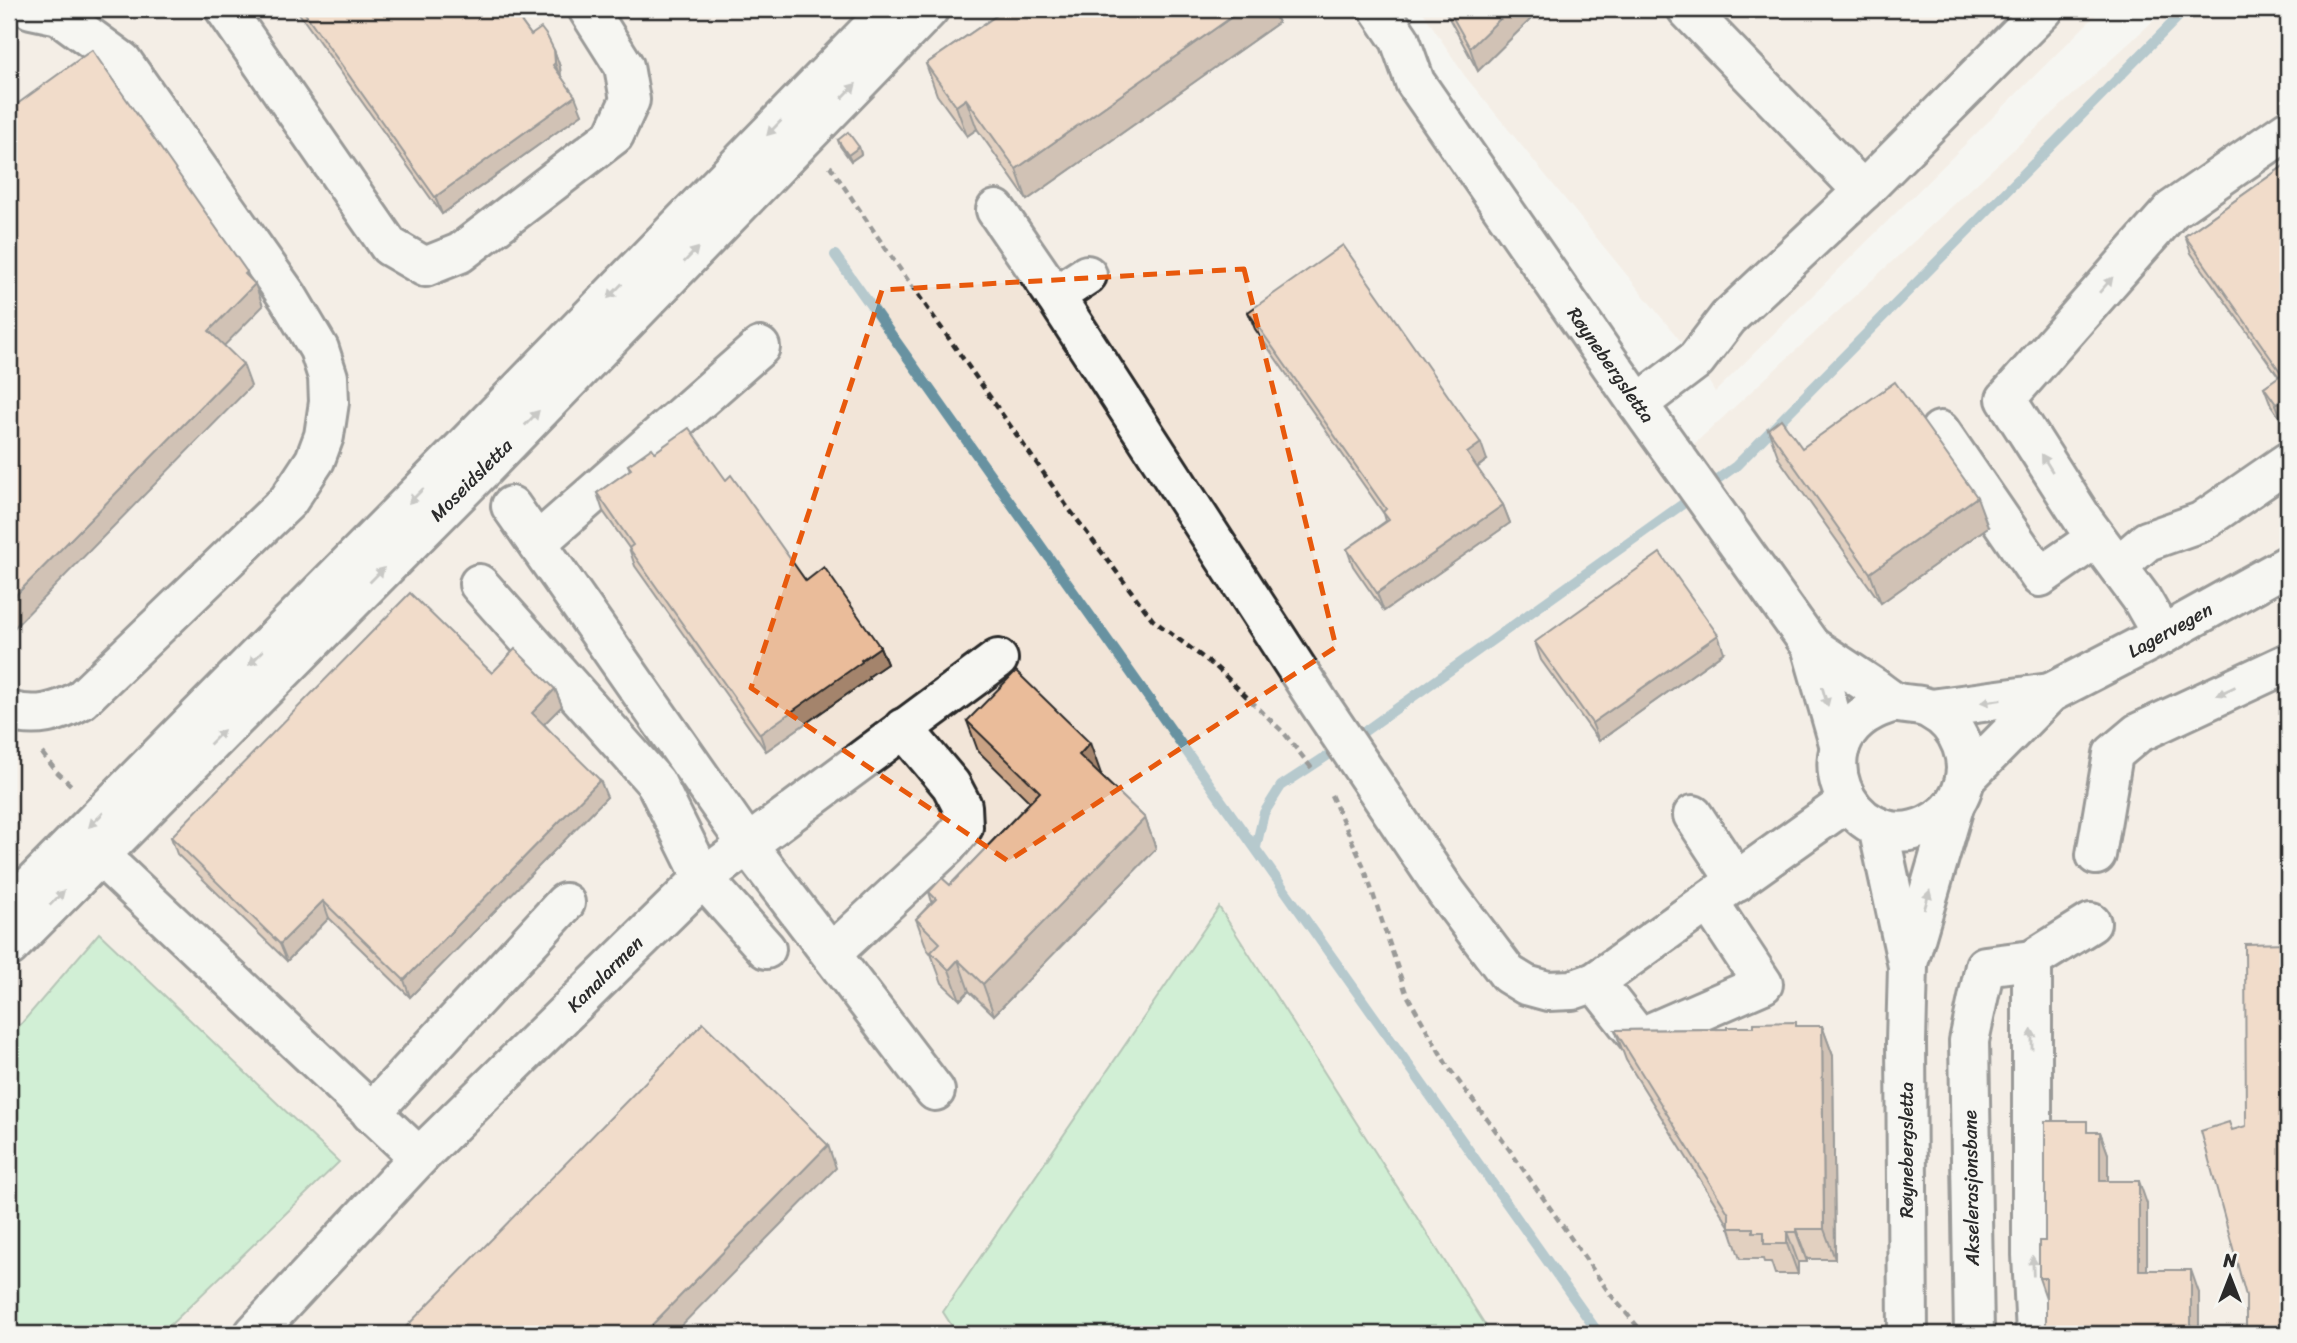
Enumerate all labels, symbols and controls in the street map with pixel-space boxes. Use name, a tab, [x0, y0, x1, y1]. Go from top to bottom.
one-way arrow	[841, 83, 857, 99]
one-way arrow	[766, 120, 782, 136]
one-way arrow	[682, 246, 699, 263]
one-way arrow	[2098, 276, 2114, 294]
one-way arrow	[608, 282, 624, 299]
street label: Røynebergsletta	[1558, 300, 1664, 431]
one-way arrow	[524, 410, 540, 427]
street label: Moseidsletta	[421, 430, 521, 530]
one-way arrow	[2041, 454, 2054, 473]
one-way arrow	[407, 487, 424, 504]
one-way arrow	[369, 567, 385, 584]
street label: Lagervegen	[2121, 593, 2219, 667]
one-way arrow	[248, 649, 265, 665]
one-way arrow	[1821, 686, 1831, 707]
one-way arrow	[2216, 686, 2236, 697]
one-way arrow	[1979, 696, 2001, 707]
one-way arrow	[208, 729, 225, 745]
one-way arrow	[88, 811, 105, 828]
one-way arrow	[1922, 889, 1932, 910]
one-way arrow	[48, 890, 64, 907]
street label: Kanalarmen	[559, 928, 651, 1020]
one-way arrow	[2026, 1027, 2038, 1049]
street label: Røynebergsletta	[1890, 1082, 1923, 1218]
street label: Akselerasjonsbane	[1953, 1110, 1989, 1267]
north arrow	[2196, 1242, 2266, 1312]
text: N	[2222, 1244, 2237, 1277]
one-way arrow	[2027, 1255, 2038, 1277]

